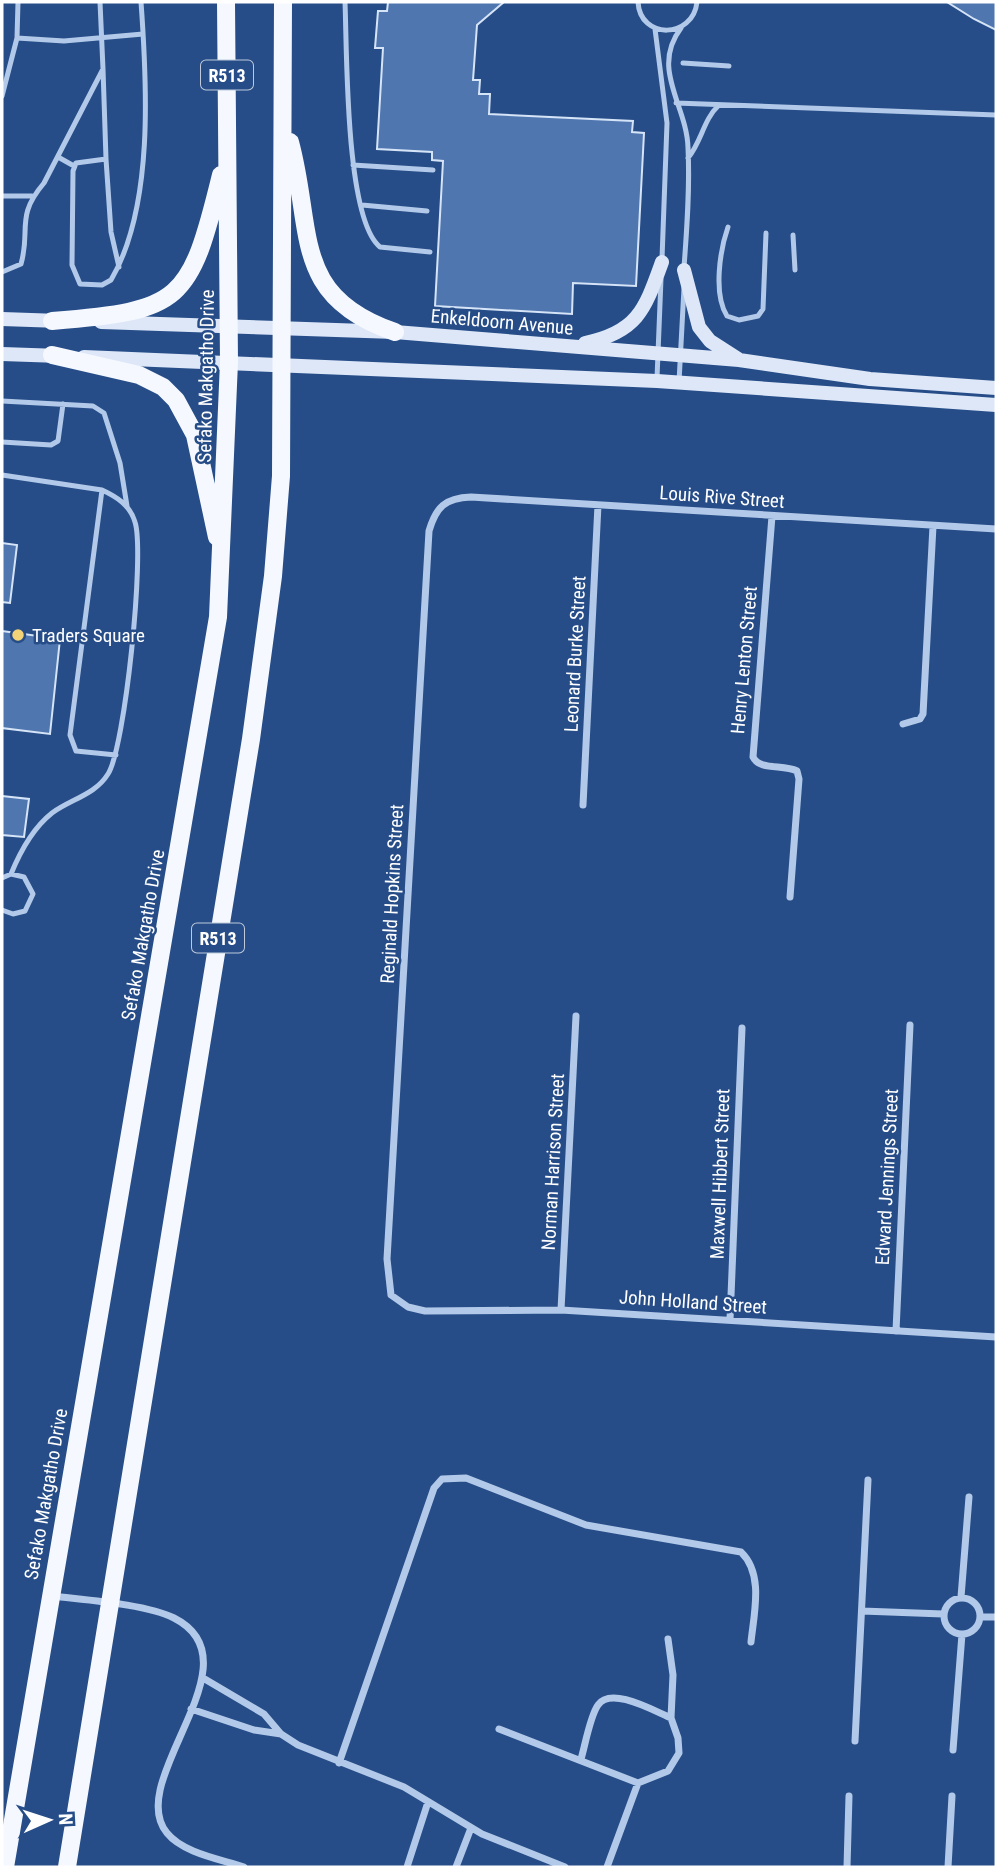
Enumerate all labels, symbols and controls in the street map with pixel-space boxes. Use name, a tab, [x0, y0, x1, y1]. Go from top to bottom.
road number: R513	[201, 60, 253, 90]
street label: Sefako Makgatho Drive	[193, 289, 219, 463]
street label: Enkeldoorn Avenue	[430, 304, 574, 340]
street label: Louis Rive Street	[659, 481, 785, 513]
street label: Leonard Burke Street	[559, 575, 591, 733]
street label: Henry Lenton Street	[726, 585, 762, 735]
place label: Traders Square	[32, 624, 145, 647]
marker: Traders Square	[10, 627, 26, 643]
street label: Reginald Hopkins Street	[376, 804, 408, 984]
street label: Sefako Makgatho Drive	[117, 848, 169, 1022]
road number: R513	[192, 923, 244, 953]
street label: Norman Harrison Street	[537, 1073, 569, 1251]
street label: Maxwell Hibbert Street	[706, 1088, 734, 1260]
street label: Edward Jennings Street	[871, 1088, 903, 1266]
street label: John Holland Street	[618, 1285, 768, 1319]
street label: Sefako Makgatho Drive	[20, 1407, 72, 1581]
north arrow	[14, 1785, 84, 1855]
text: N	[54, 1813, 77, 1826]

